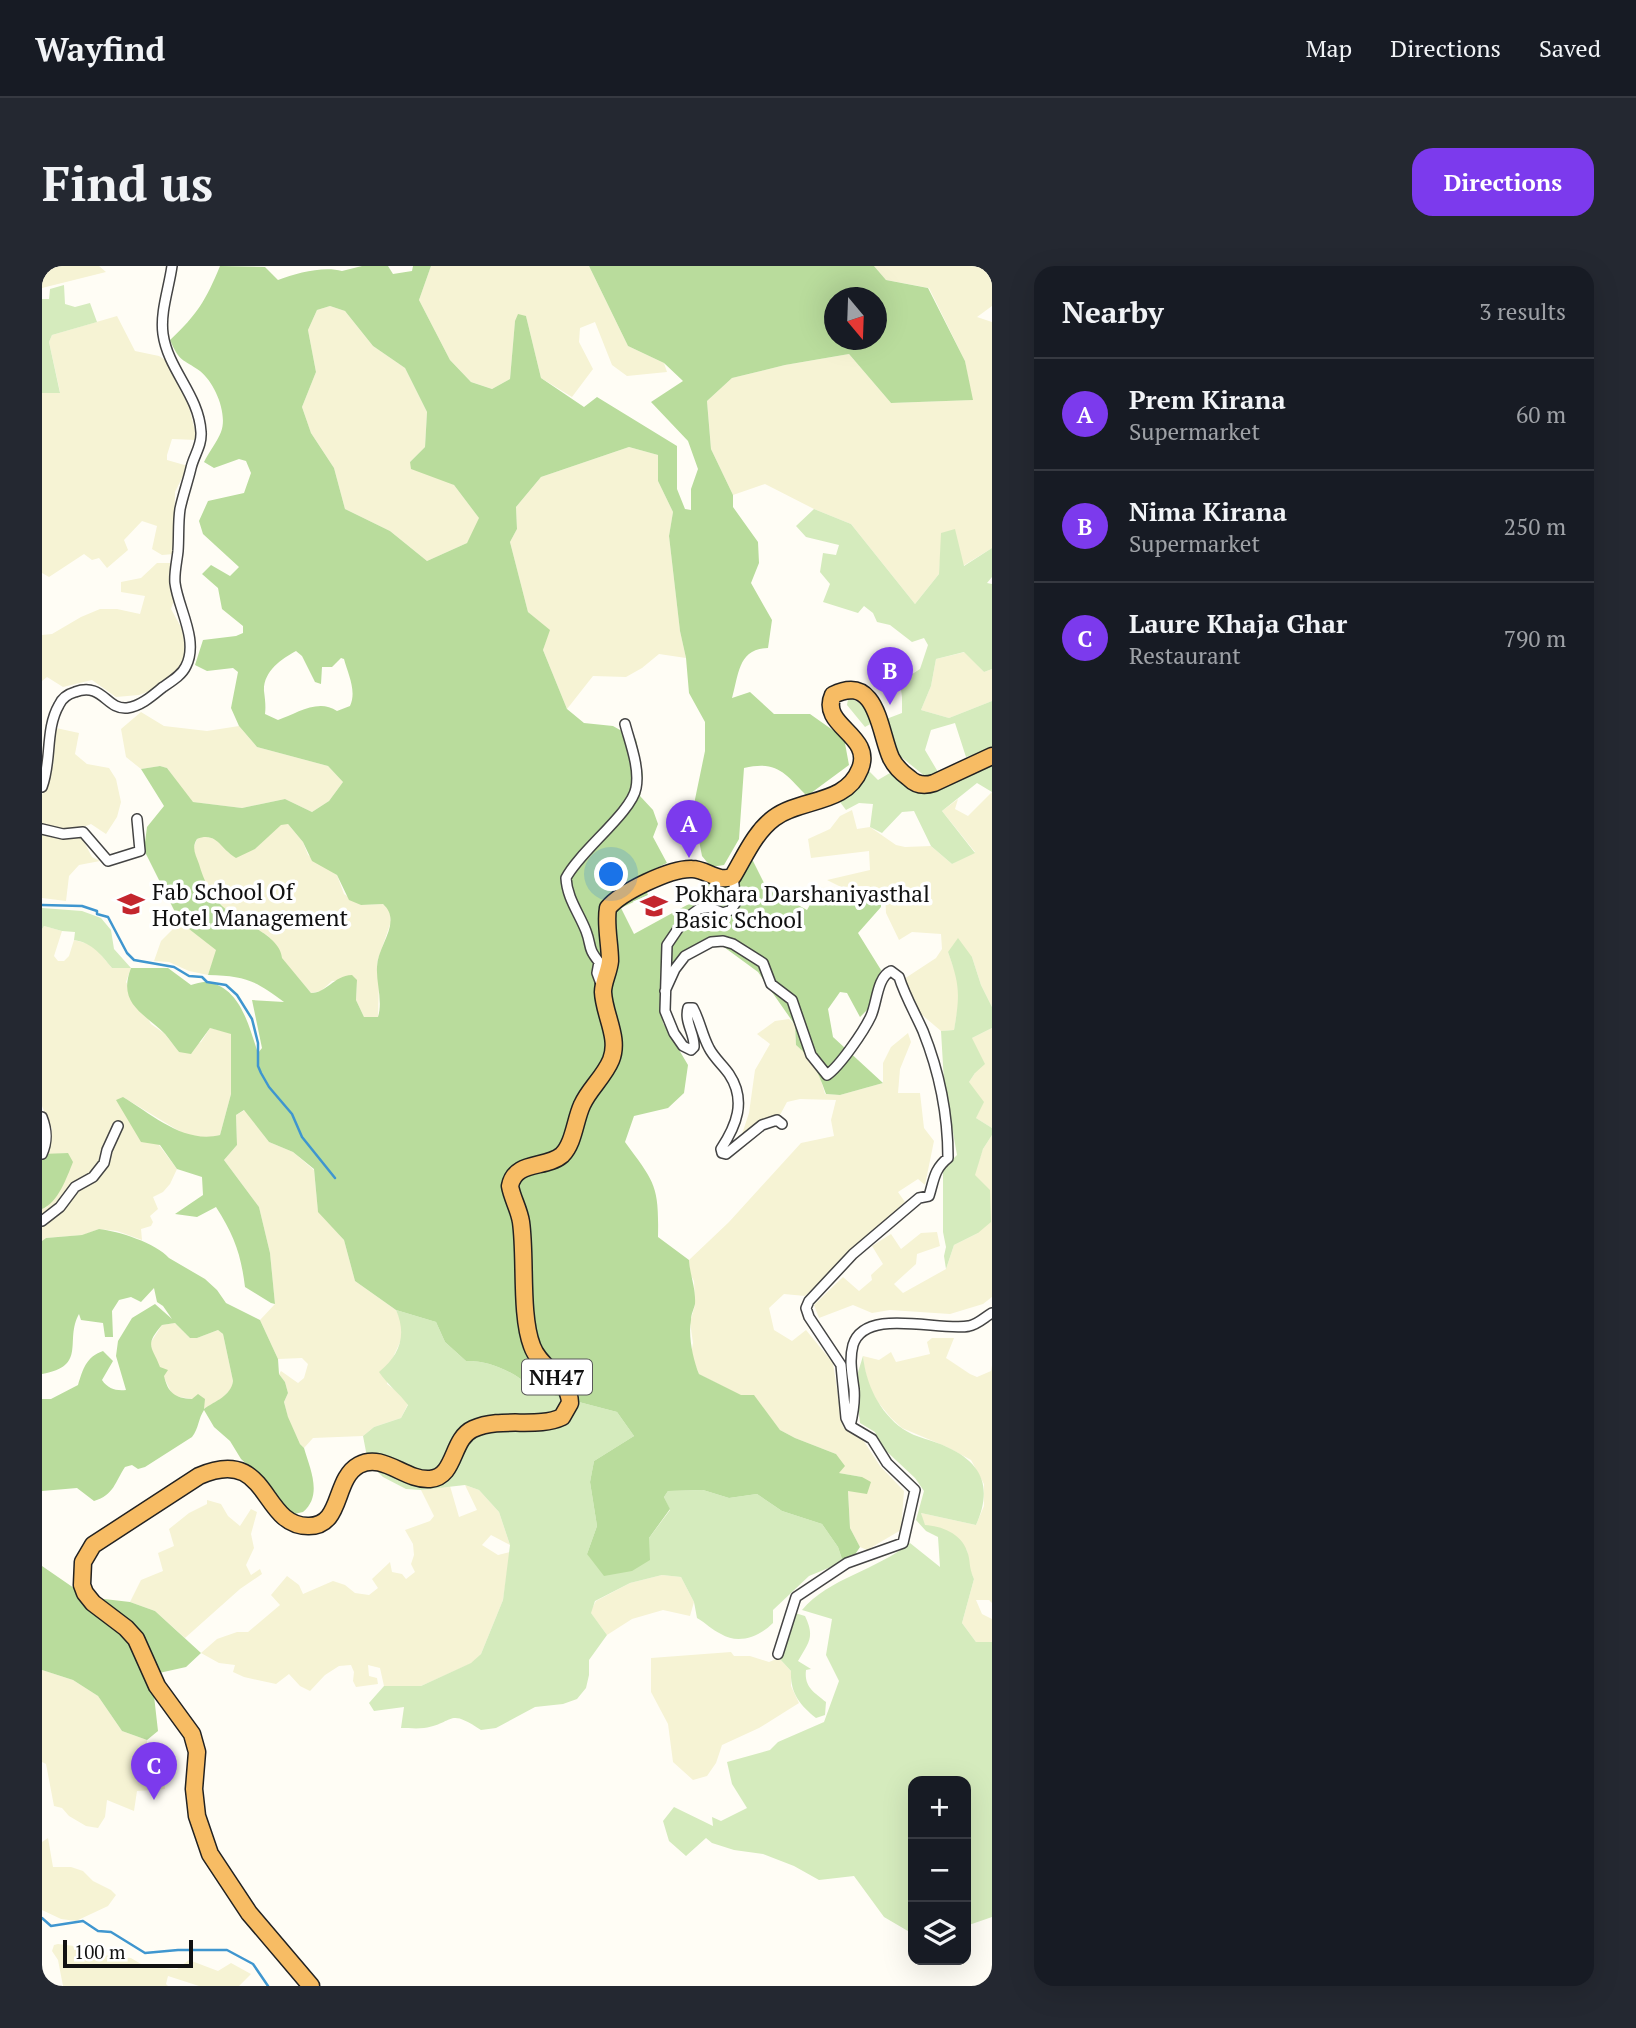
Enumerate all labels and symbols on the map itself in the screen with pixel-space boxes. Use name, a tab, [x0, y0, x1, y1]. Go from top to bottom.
north arrow	[824, 287, 887, 350]
pin: B	[867, 647, 913, 705]
pin: A	[666, 800, 712, 858]
your location	[594, 857, 628, 891]
place label: Fab School Of Hotel Management	[152, 876, 348, 933]
place label: Pokhara Darshaniyasthal Basic School	[675, 878, 930, 935]
school or university icon: Fab School Of Hotel Management	[116, 889, 146, 919]
school or university icon: Pokhara Darshaniyasthal Basic School	[639, 891, 669, 921]
road number: NH47	[522, 1360, 592, 1394]
pin: C	[131, 1742, 177, 1800]
scale bar	[63, 1937, 192, 1969]

